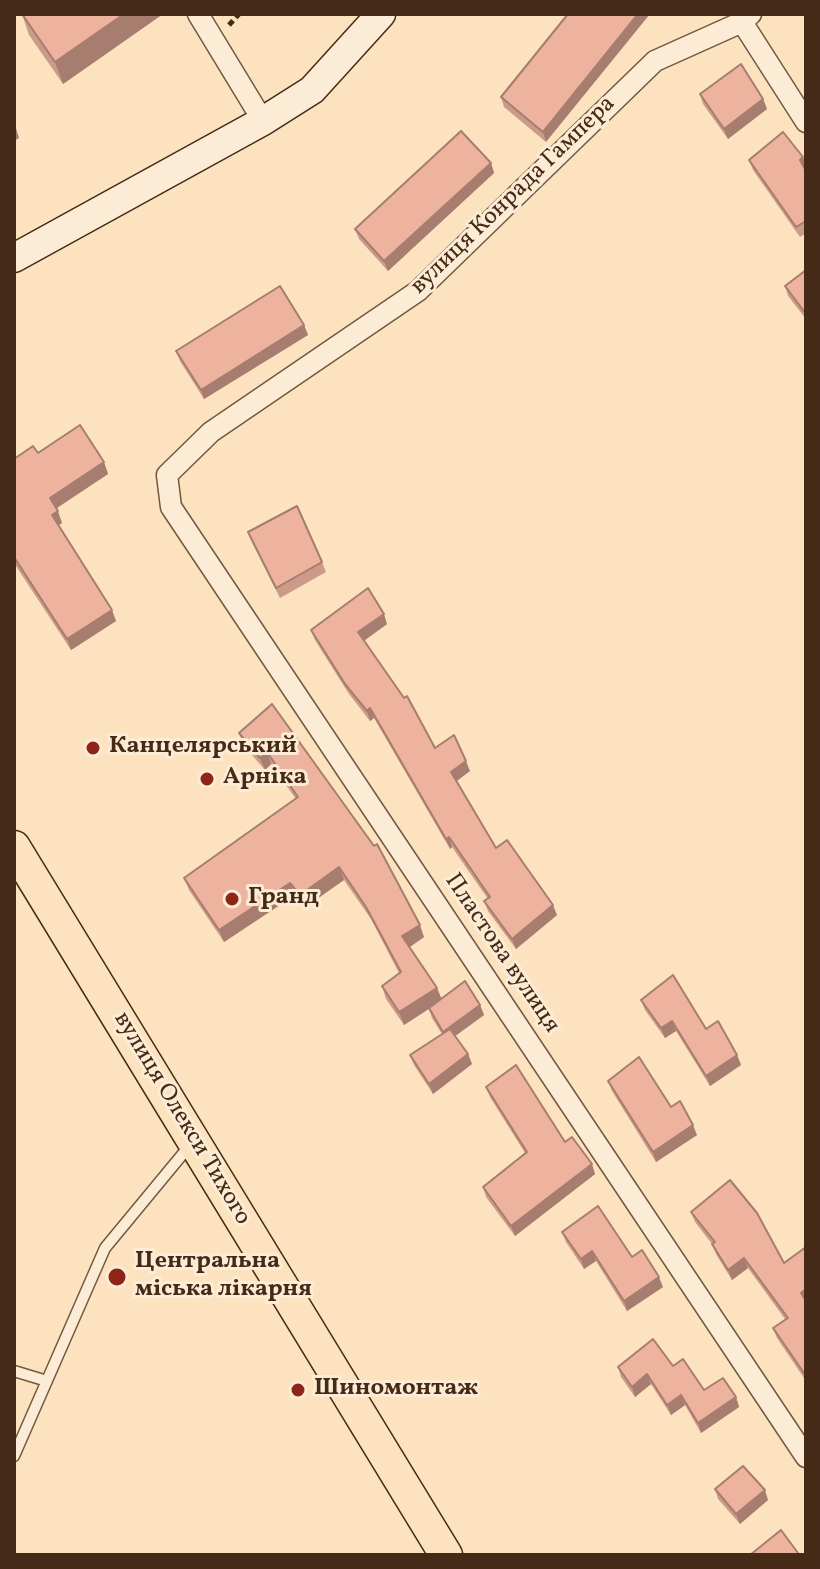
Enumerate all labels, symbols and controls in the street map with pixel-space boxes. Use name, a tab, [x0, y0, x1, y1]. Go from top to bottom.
street label: вулиця Конрада Гампера	[406, 91, 622, 301]
place label: Канцелярський	[109, 734, 297, 762]
marker: Канцелярський	[84, 739, 102, 757]
place label: Арніка	[223, 765, 307, 793]
marker: Арніка	[198, 770, 216, 788]
street label: Пластова вулиця	[437, 869, 565, 1039]
place label: Гранд	[248, 885, 319, 913]
marker: Гранд	[223, 890, 241, 908]
street label: вулиця Олекси Тихого	[106, 1007, 256, 1231]
place label: Центральна міська лікарня	[135, 1249, 312, 1305]
marker: Центральна міська лікарня	[106, 1266, 128, 1288]
place label: Шиномонтаж	[314, 1376, 478, 1404]
marker: Шиномонтаж	[289, 1381, 307, 1399]

